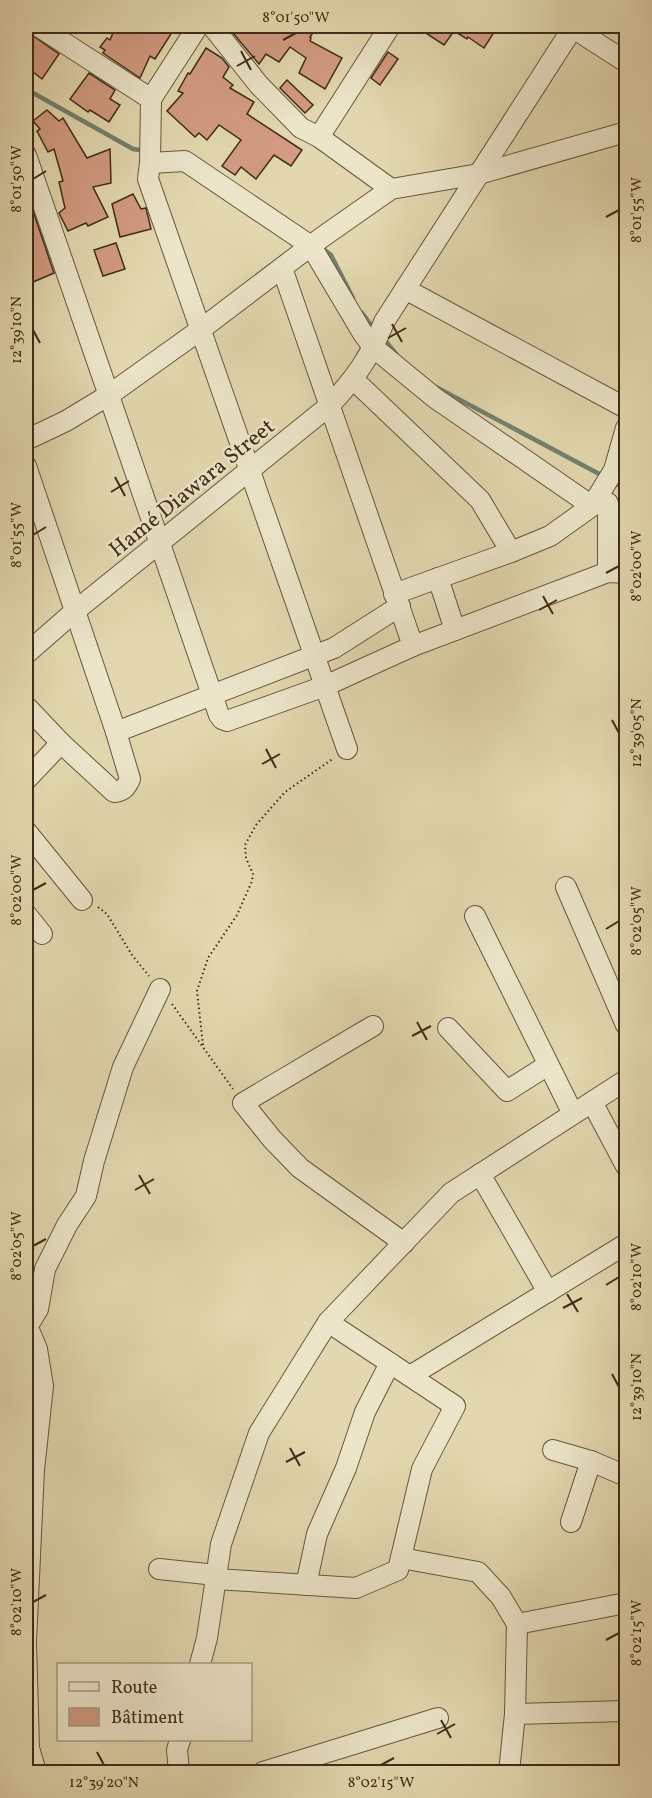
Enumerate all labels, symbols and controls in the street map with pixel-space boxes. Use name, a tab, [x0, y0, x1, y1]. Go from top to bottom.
text: 8°01'50"W	[262, 8, 330, 29]
text: 8°01'50"W	[7, 145, 28, 213]
text: 8°01'55"W	[627, 177, 648, 243]
text: 12°39'10"N	[7, 296, 28, 364]
street label: Hamé Diawara Street	[103, 412, 282, 566]
text: 8°01'55"W	[7, 502, 28, 568]
text: 8°02'00"W	[627, 530, 648, 602]
text: 12°39'05"N	[627, 698, 648, 768]
text: 8°02'00"W	[7, 854, 28, 926]
text: 8°02'05"W	[627, 886, 648, 956]
text: 8°02'05"W	[7, 1211, 28, 1281]
text: 8°02'10"W	[627, 1243, 648, 1311]
text: 12°39'10"N	[627, 1353, 648, 1421]
text: 8°02'10"W	[7, 1568, 28, 1636]
text: 8°02'15"W	[627, 1600, 648, 1666]
legend	[57, 1663, 252, 1741]
text: Route	[111, 1676, 157, 1701]
text: Bâtiment	[111, 1706, 184, 1731]
text: 12°39'20"N	[69, 1773, 139, 1794]
text: 8°02'15"W	[348, 1773, 414, 1794]

